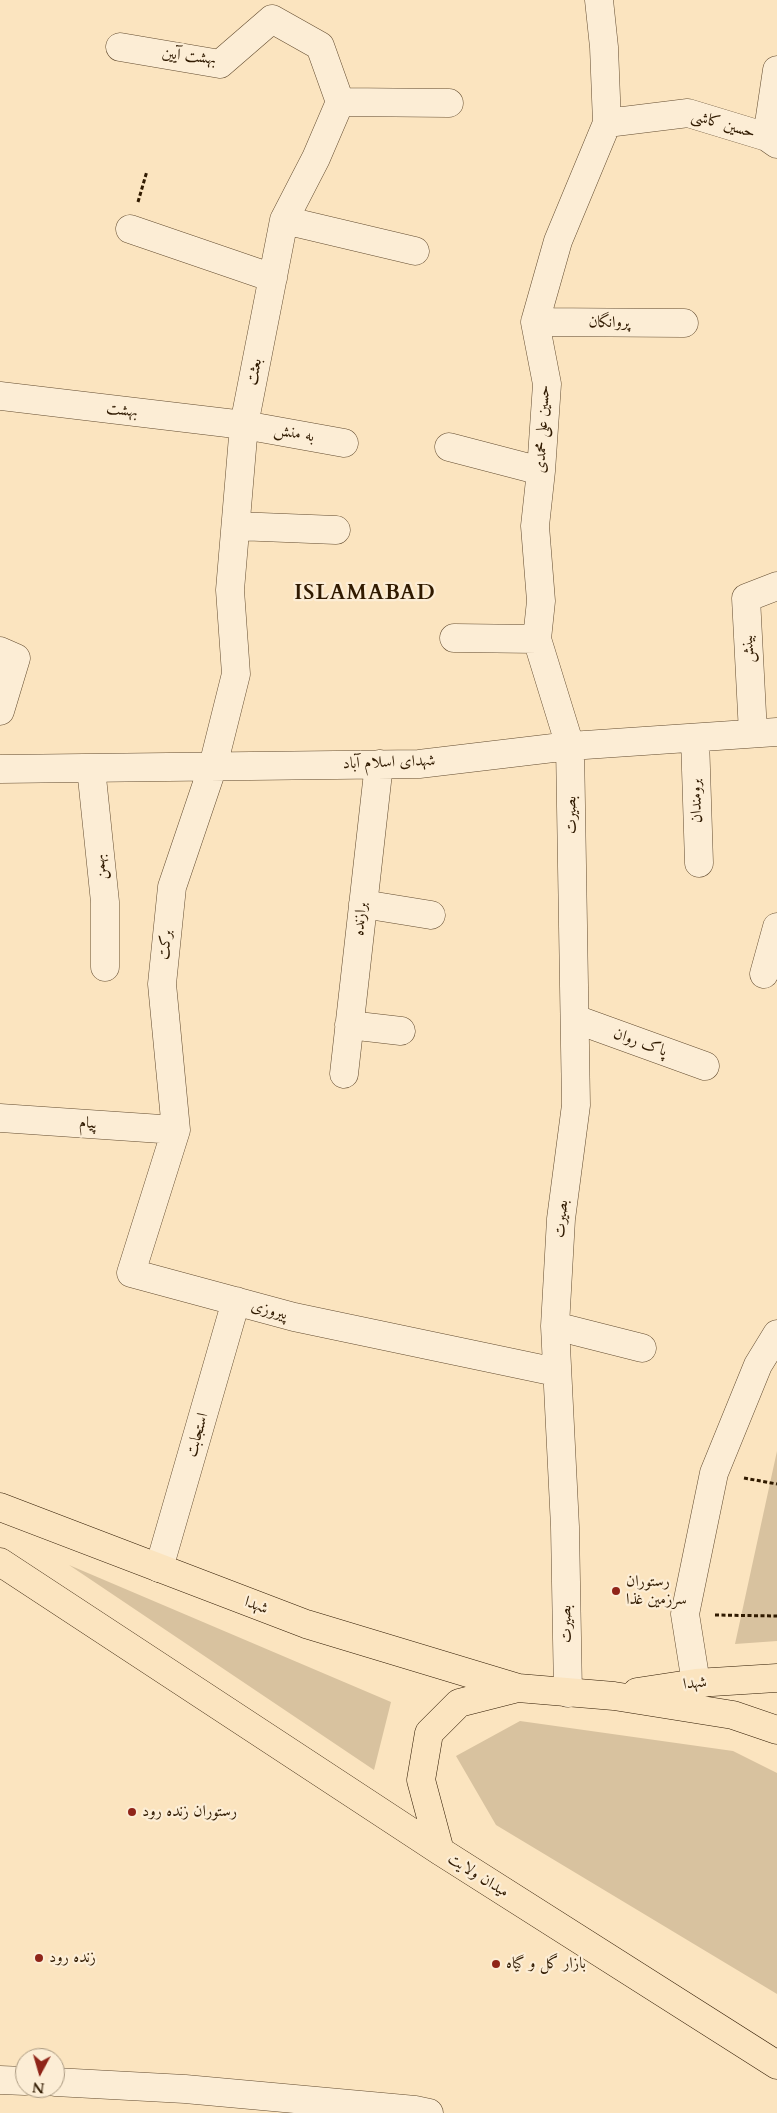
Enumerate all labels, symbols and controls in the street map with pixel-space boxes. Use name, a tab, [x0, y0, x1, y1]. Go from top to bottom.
street label: بهشت آیین	[161, 44, 217, 70]
street label: حسین کاشی	[689, 107, 757, 143]
street label: پروانگان	[588, 313, 630, 333]
street label: بعثت	[243, 357, 267, 387]
street label: حسین علی محمدی	[531, 384, 555, 474]
street label: بهشت	[105, 400, 139, 422]
street label: به منش	[272, 421, 316, 447]
district label: ISLAMABAD	[293, 581, 437, 607]
street label: بینش	[739, 635, 759, 663]
street label: شهدای اسلام آباد	[342, 752, 436, 774]
street label: برومندان	[687, 779, 707, 823]
street label: بصیرت	[562, 796, 582, 834]
street label: بهمن	[90, 853, 112, 881]
street label: برازنده	[350, 901, 372, 937]
street label: برکت	[155, 929, 177, 961]
street label: پاک روان	[611, 1024, 669, 1062]
street label: پیام	[78, 1114, 98, 1134]
street label: بصیرت	[551, 1199, 573, 1239]
street label: پیروزی	[249, 1297, 289, 1325]
street label: استجابت	[183, 1411, 213, 1459]
place label: رستوران سرزمین غذا	[626, 1572, 687, 1610]
marker: رستوران سرزمین غذا	[610, 1585, 622, 1597]
street label: شهدا	[241, 1593, 271, 1619]
street label: بصیرت	[557, 1605, 577, 1643]
street label: شهدا	[682, 1673, 708, 1695]
place label: رستوران زنده رود	[142, 1802, 237, 1822]
marker: رستوران زنده رود	[126, 1806, 138, 1818]
street label: میدان ولایت	[444, 1850, 512, 1902]
place label: زنده رود	[49, 1948, 96, 1968]
marker: زنده رود	[33, 1952, 45, 1964]
place label: بازار گل و گیاه	[506, 1954, 586, 1974]
marker: بازار گل و گیاه	[490, 1958, 502, 1970]
north arrow	[15, 2048, 65, 2098]
text: N	[31, 2077, 46, 2098]

